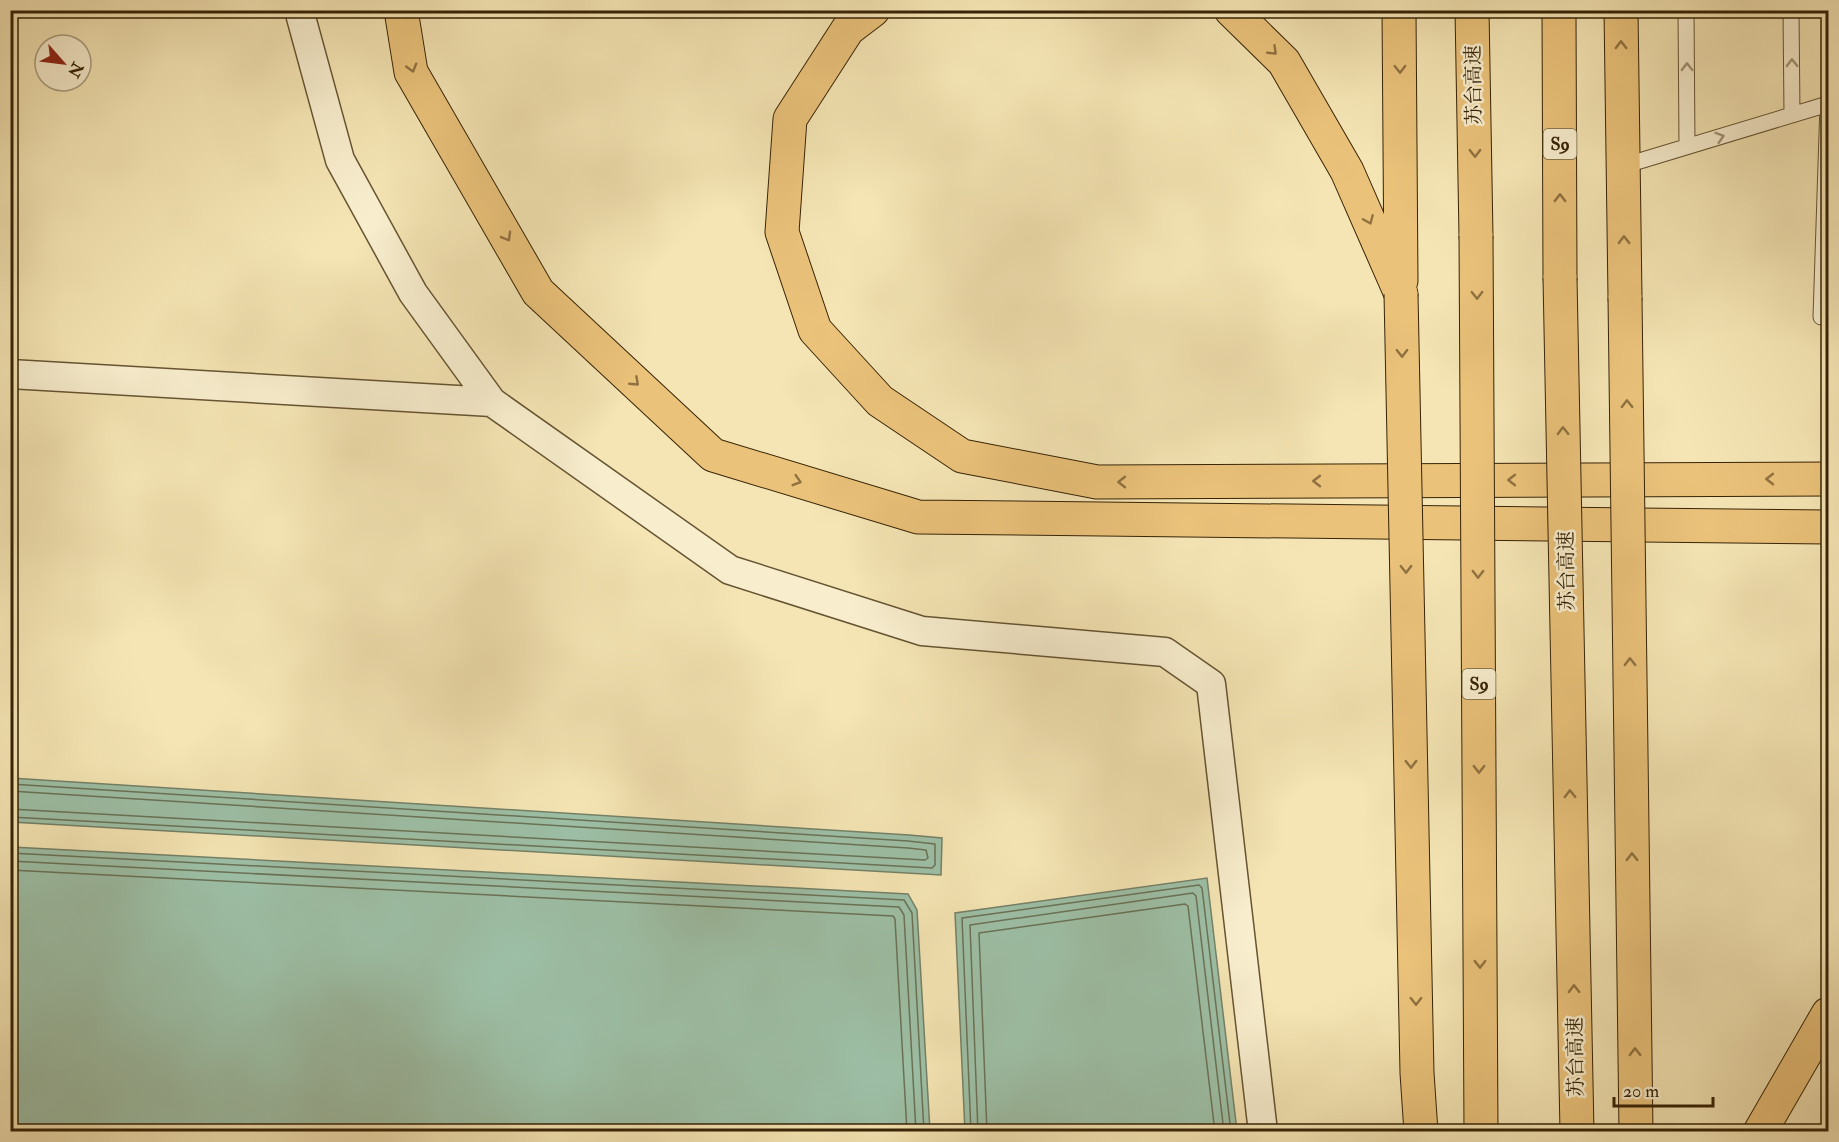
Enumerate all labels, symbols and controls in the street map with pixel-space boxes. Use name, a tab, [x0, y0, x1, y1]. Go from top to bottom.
north arrow	[33, 33, 93, 93]
one-way arrow	[1615, 41, 1628, 50]
one-way arrow	[1265, 44, 1276, 55]
street label: 苏台高速	[1460, 45, 1487, 125]
text: N	[63, 58, 88, 81]
one-way arrow	[1786, 58, 1798, 67]
one-way arrow	[1681, 62, 1693, 71]
one-way arrow	[404, 63, 417, 73]
one-way arrow	[1394, 64, 1406, 73]
road number: S9	[1544, 129, 1576, 159]
one-way arrow	[1714, 132, 1725, 144]
one-way arrow	[1468, 148, 1481, 157]
one-way arrow	[1554, 194, 1566, 203]
one-way arrow	[1361, 214, 1373, 225]
one-way arrow	[500, 231, 511, 242]
one-way arrow	[1618, 235, 1631, 244]
one-way arrow	[1471, 290, 1483, 299]
one-way arrow	[1396, 348, 1408, 357]
one-way arrow	[628, 375, 639, 386]
one-way arrow	[1621, 400, 1633, 409]
one-way arrow	[1557, 427, 1569, 436]
one-way arrow	[791, 473, 802, 486]
one-way arrow	[1766, 473, 1775, 485]
one-way arrow	[1508, 474, 1517, 487]
one-way arrow	[1313, 475, 1322, 487]
one-way arrow	[1118, 476, 1127, 488]
street label: 苏台高速	[1553, 531, 1580, 611]
one-way arrow	[1400, 564, 1413, 573]
one-way arrow	[1472, 569, 1484, 578]
one-way arrow	[1624, 658, 1636, 667]
road number: S9	[1462, 669, 1496, 699]
one-way arrow	[1404, 759, 1417, 768]
one-way arrow	[1473, 764, 1485, 773]
one-way arrow	[1564, 790, 1576, 799]
one-way arrow	[1626, 853, 1638, 862]
one-way arrow	[1474, 959, 1486, 968]
one-way arrow	[1568, 985, 1580, 994]
one-way arrow	[1410, 996, 1422, 1005]
street label: 苏台高速	[1562, 1017, 1589, 1097]
one-way arrow	[1628, 1048, 1641, 1057]
scale bar	[1614, 1070, 1713, 1108]
text: 20 m	[1623, 1080, 1659, 1103]

